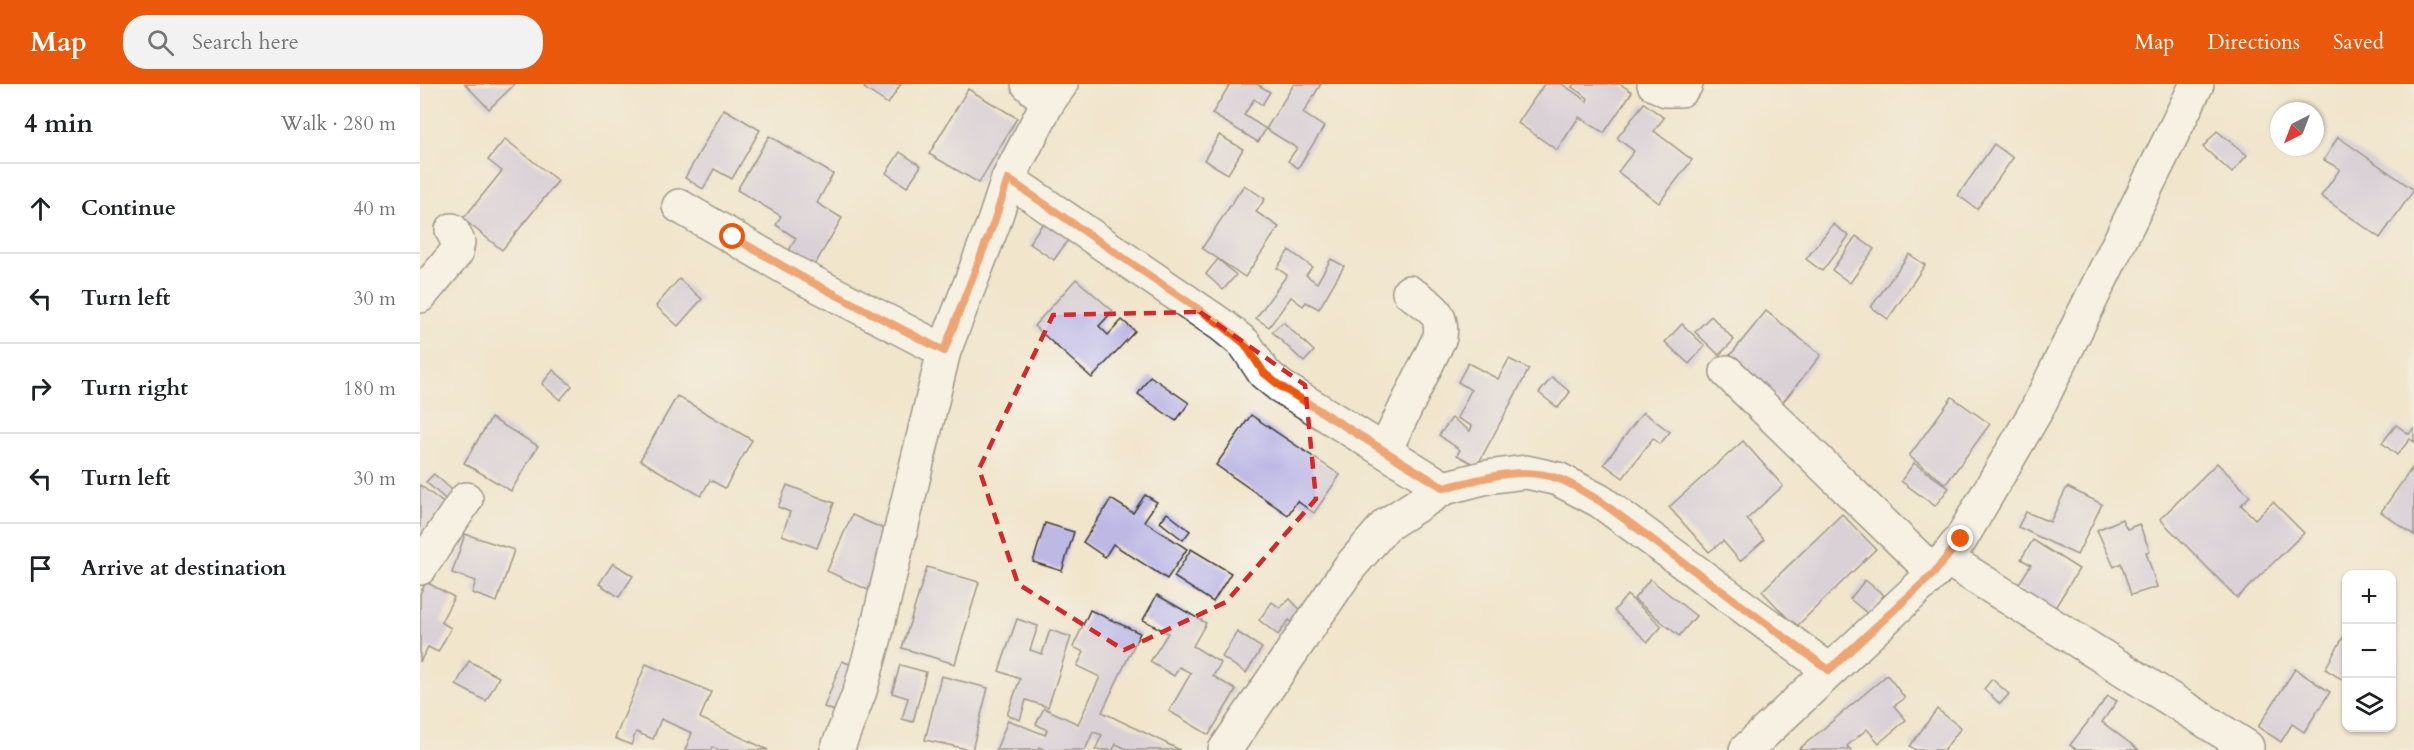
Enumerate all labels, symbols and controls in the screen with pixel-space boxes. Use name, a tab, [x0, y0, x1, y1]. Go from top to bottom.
search box	[123, 15, 543, 69]
text: Map	[30, 23, 87, 61]
icon: search	[144, 26, 177, 59]
text: Search here	[192, 27, 299, 57]
text: Map	[2134, 28, 2174, 57]
text: Directions	[2207, 28, 2300, 57]
text: Saved	[2333, 28, 2384, 57]
north arrow	[2270, 102, 2324, 156]
text: 4 min	[24, 106, 93, 141]
text: Walk · 280 m	[281, 110, 396, 137]
icon: ahead	[24, 192, 57, 225]
text: Continue	[81, 193, 176, 223]
text: 40 m	[353, 195, 396, 222]
route start	[719, 223, 745, 249]
icon: left	[24, 282, 57, 315]
text: Turn left	[81, 283, 170, 313]
text: 30 m	[353, 285, 396, 312]
icon: right	[24, 372, 57, 405]
text: Turn right	[81, 373, 188, 403]
text: 180 m	[343, 375, 396, 402]
icon: left	[24, 462, 57, 495]
text: Turn left	[81, 463, 170, 493]
text: 30 m	[353, 465, 396, 492]
route end	[1947, 525, 1973, 551]
icon: arrive	[24, 552, 57, 585]
text: Arrive at destination	[81, 553, 286, 583]
map controls	[2342, 570, 2396, 732]
button: +	[2342, 570, 2396, 624]
button: −	[2342, 624, 2396, 678]
button: layers	[2342, 678, 2396, 732]

